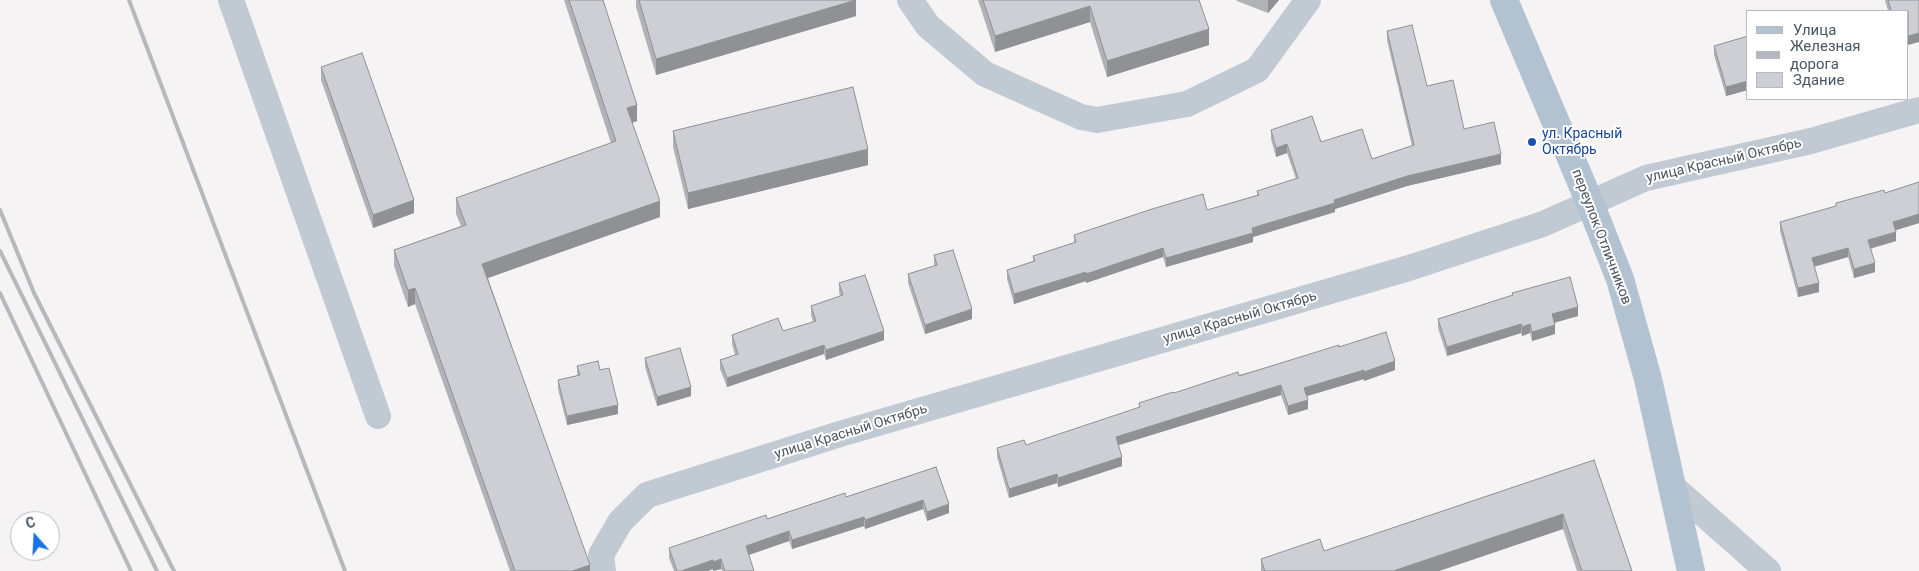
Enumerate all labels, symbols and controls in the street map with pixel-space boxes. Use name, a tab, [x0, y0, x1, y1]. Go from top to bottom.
legend	[1746, 10, 1909, 100]
text: Улица	[1793, 21, 1836, 39]
text: Железная дорога	[1790, 37, 1861, 73]
text: Здание	[1793, 71, 1844, 89]
place label: ул. Красный Октябрь	[1542, 126, 1622, 158]
street label: улица Красный Октябрь	[1645, 135, 1803, 187]
marker: ул. Красный Октябрь	[1526, 136, 1538, 148]
street label: переулок Отличников	[1567, 167, 1635, 307]
street label: улица Красный Октябрь	[1161, 288, 1319, 348]
street label: улица Красный Октябрь	[773, 401, 929, 463]
north arrow	[10, 511, 60, 561]
text: С	[23, 514, 37, 532]

